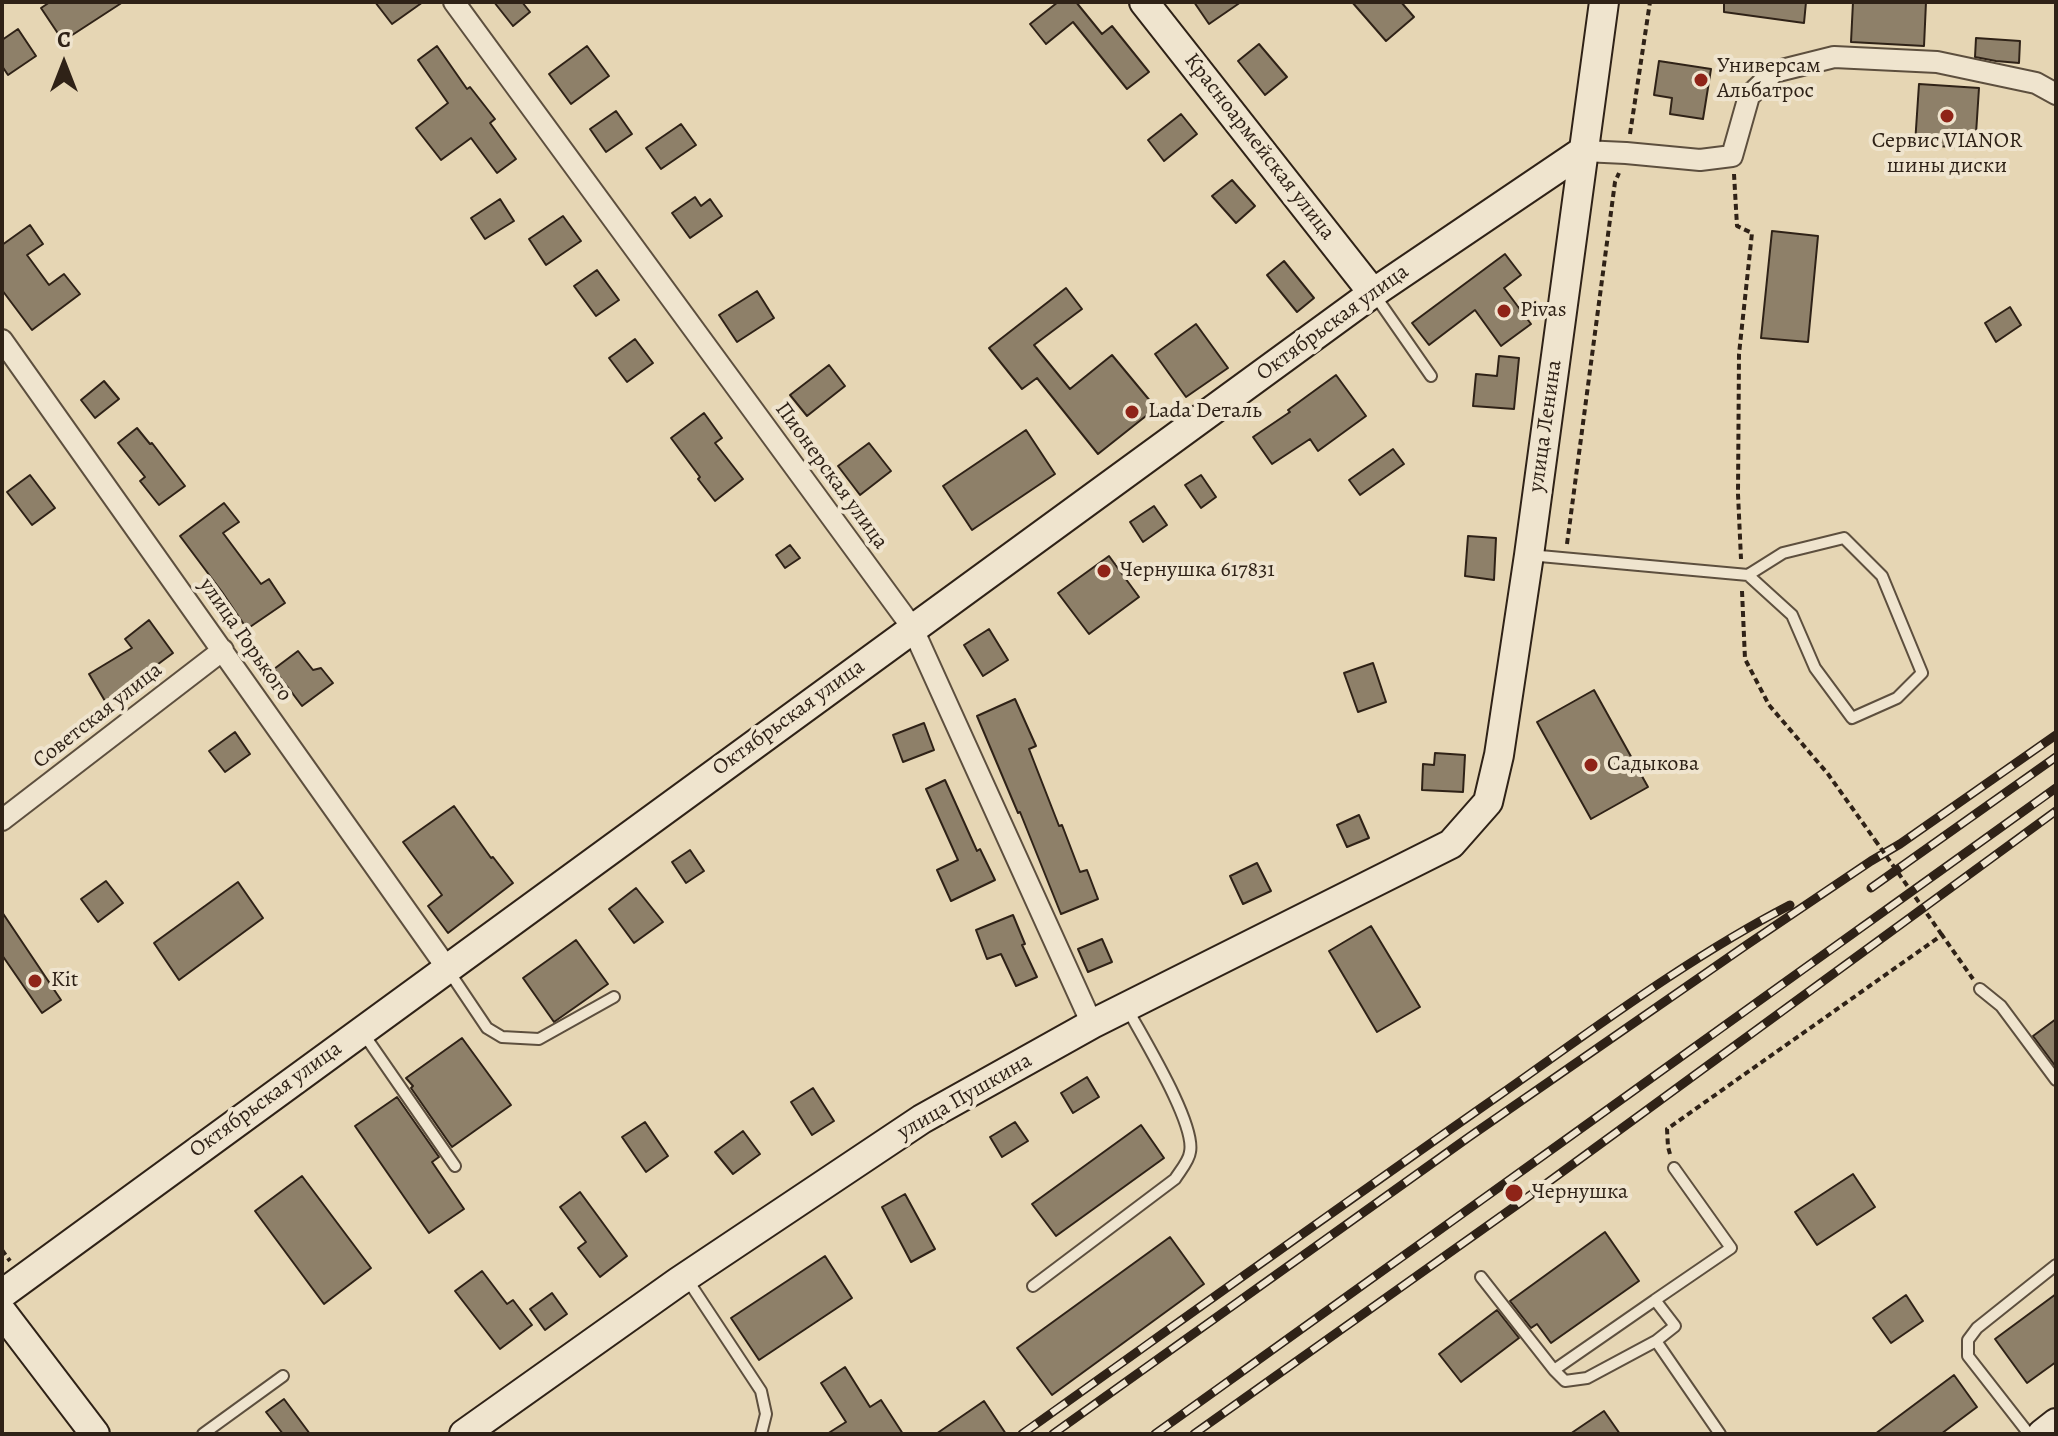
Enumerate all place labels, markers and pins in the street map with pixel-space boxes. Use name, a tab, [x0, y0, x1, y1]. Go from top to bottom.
place label: Универсам Альбатрос	[1717, 54, 1821, 106]
marker: Универсам Альбатрос	[1692, 71, 1710, 89]
marker: Сервис VIANOR шины диски	[1938, 107, 1956, 125]
place label: Сервис VIANOR шины диски	[1872, 129, 2022, 180]
place label: Pivas	[1520, 298, 1567, 324]
marker: Pivas	[1495, 302, 1513, 320]
place label: Lada Dеталь	[1148, 399, 1262, 425]
marker: Lada Dеталь	[1123, 403, 1141, 421]
place label: Чернушка 617831	[1120, 558, 1275, 584]
marker: Чернушка 617831	[1095, 562, 1113, 580]
place label: Садыкова	[1607, 752, 1699, 778]
marker: Садыкова	[1582, 756, 1600, 774]
place label: Kit	[51, 968, 78, 994]
marker: Kit	[26, 972, 44, 990]
place label: Чернушка	[1532, 1180, 1628, 1206]
marker: Чернушка	[1503, 1182, 1525, 1204]

